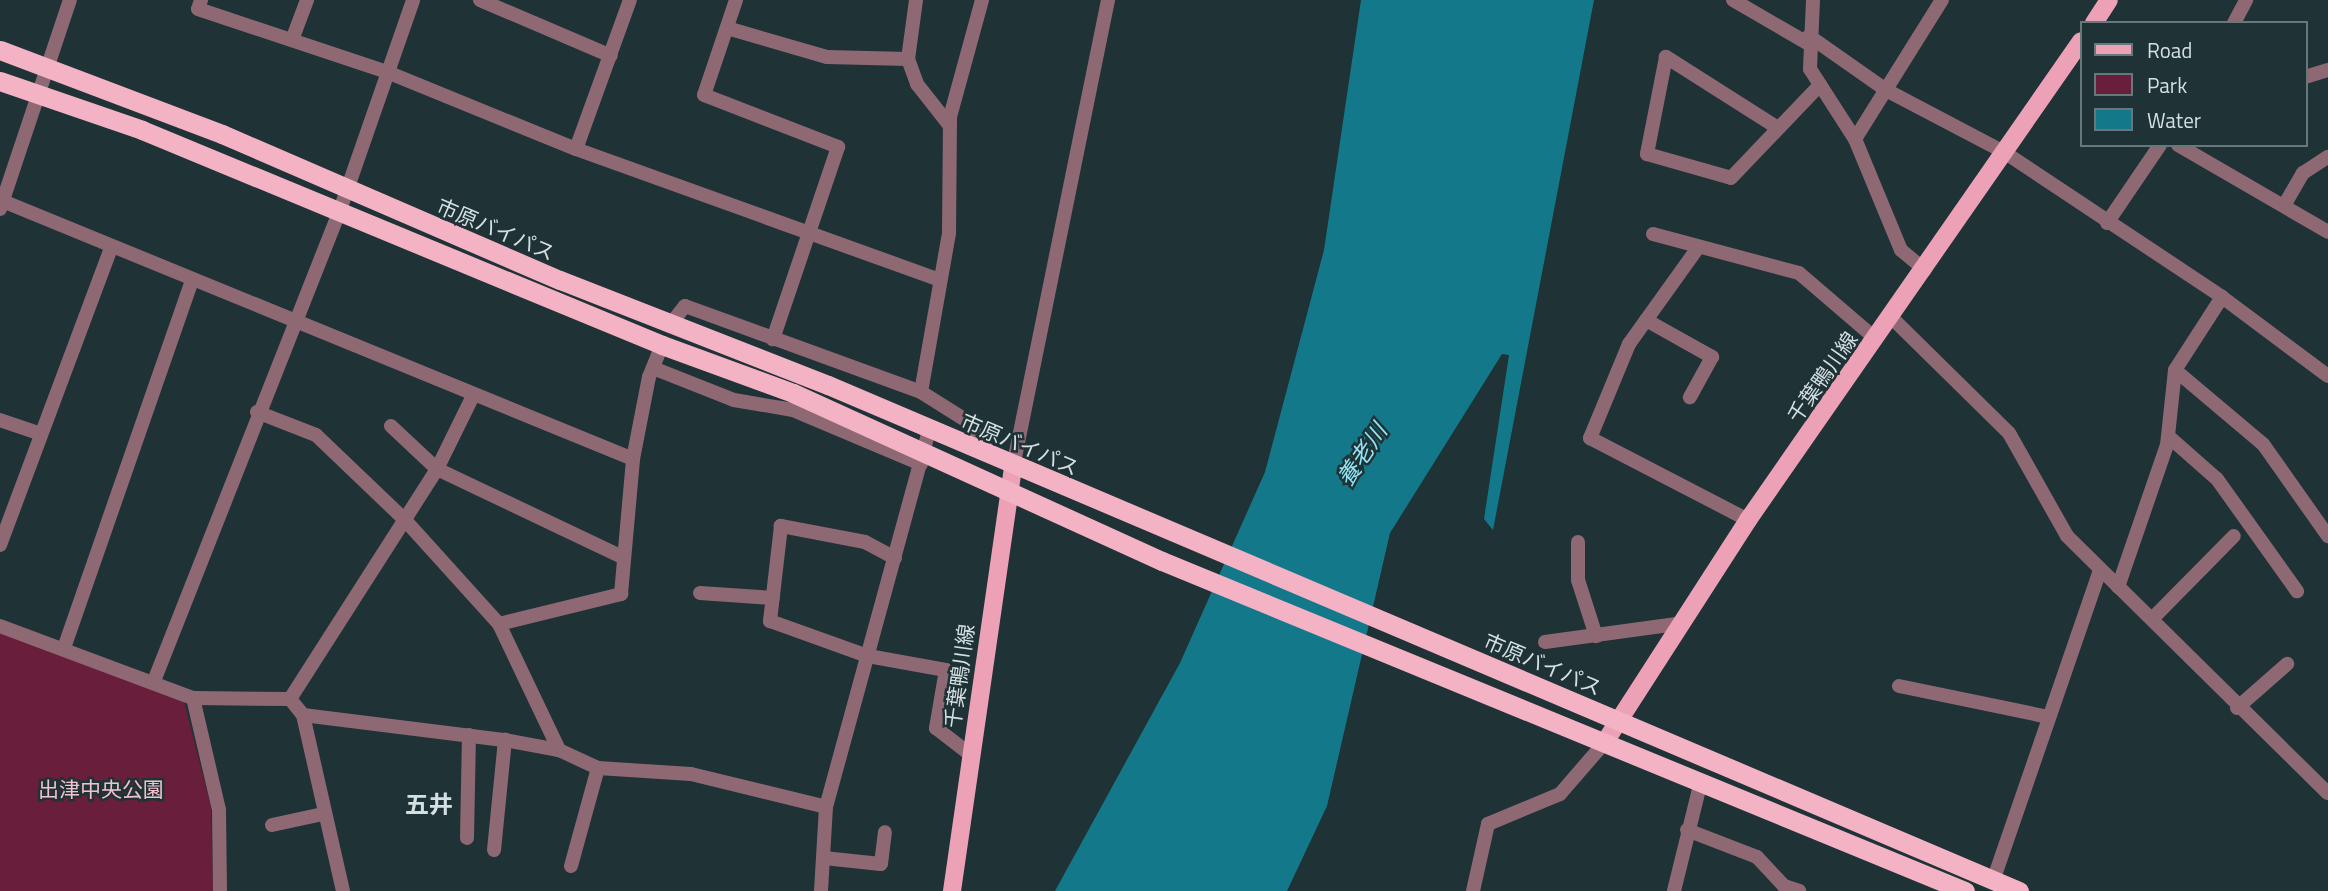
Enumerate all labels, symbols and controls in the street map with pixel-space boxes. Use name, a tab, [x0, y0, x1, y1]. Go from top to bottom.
legend	[2080, 21, 2307, 147]
text: Road	[2147, 34, 2192, 66]
text: Park	[2147, 69, 2187, 101]
text: Water	[2147, 104, 2201, 136]
street label: 市原バイパス	[433, 193, 559, 265]
street label: 千葉鴨川線	[1782, 327, 1862, 427]
street label: 市原バイパス	[957, 408, 1083, 480]
water label: 養老川	[1331, 419, 1393, 491]
street label: 千葉鴨川線	[939, 622, 979, 730]
street label: 市原バイパス	[1480, 628, 1606, 700]
park label: 出津中央公園	[38, 776, 164, 802]
district label: 五井	[405, 791, 453, 819]

